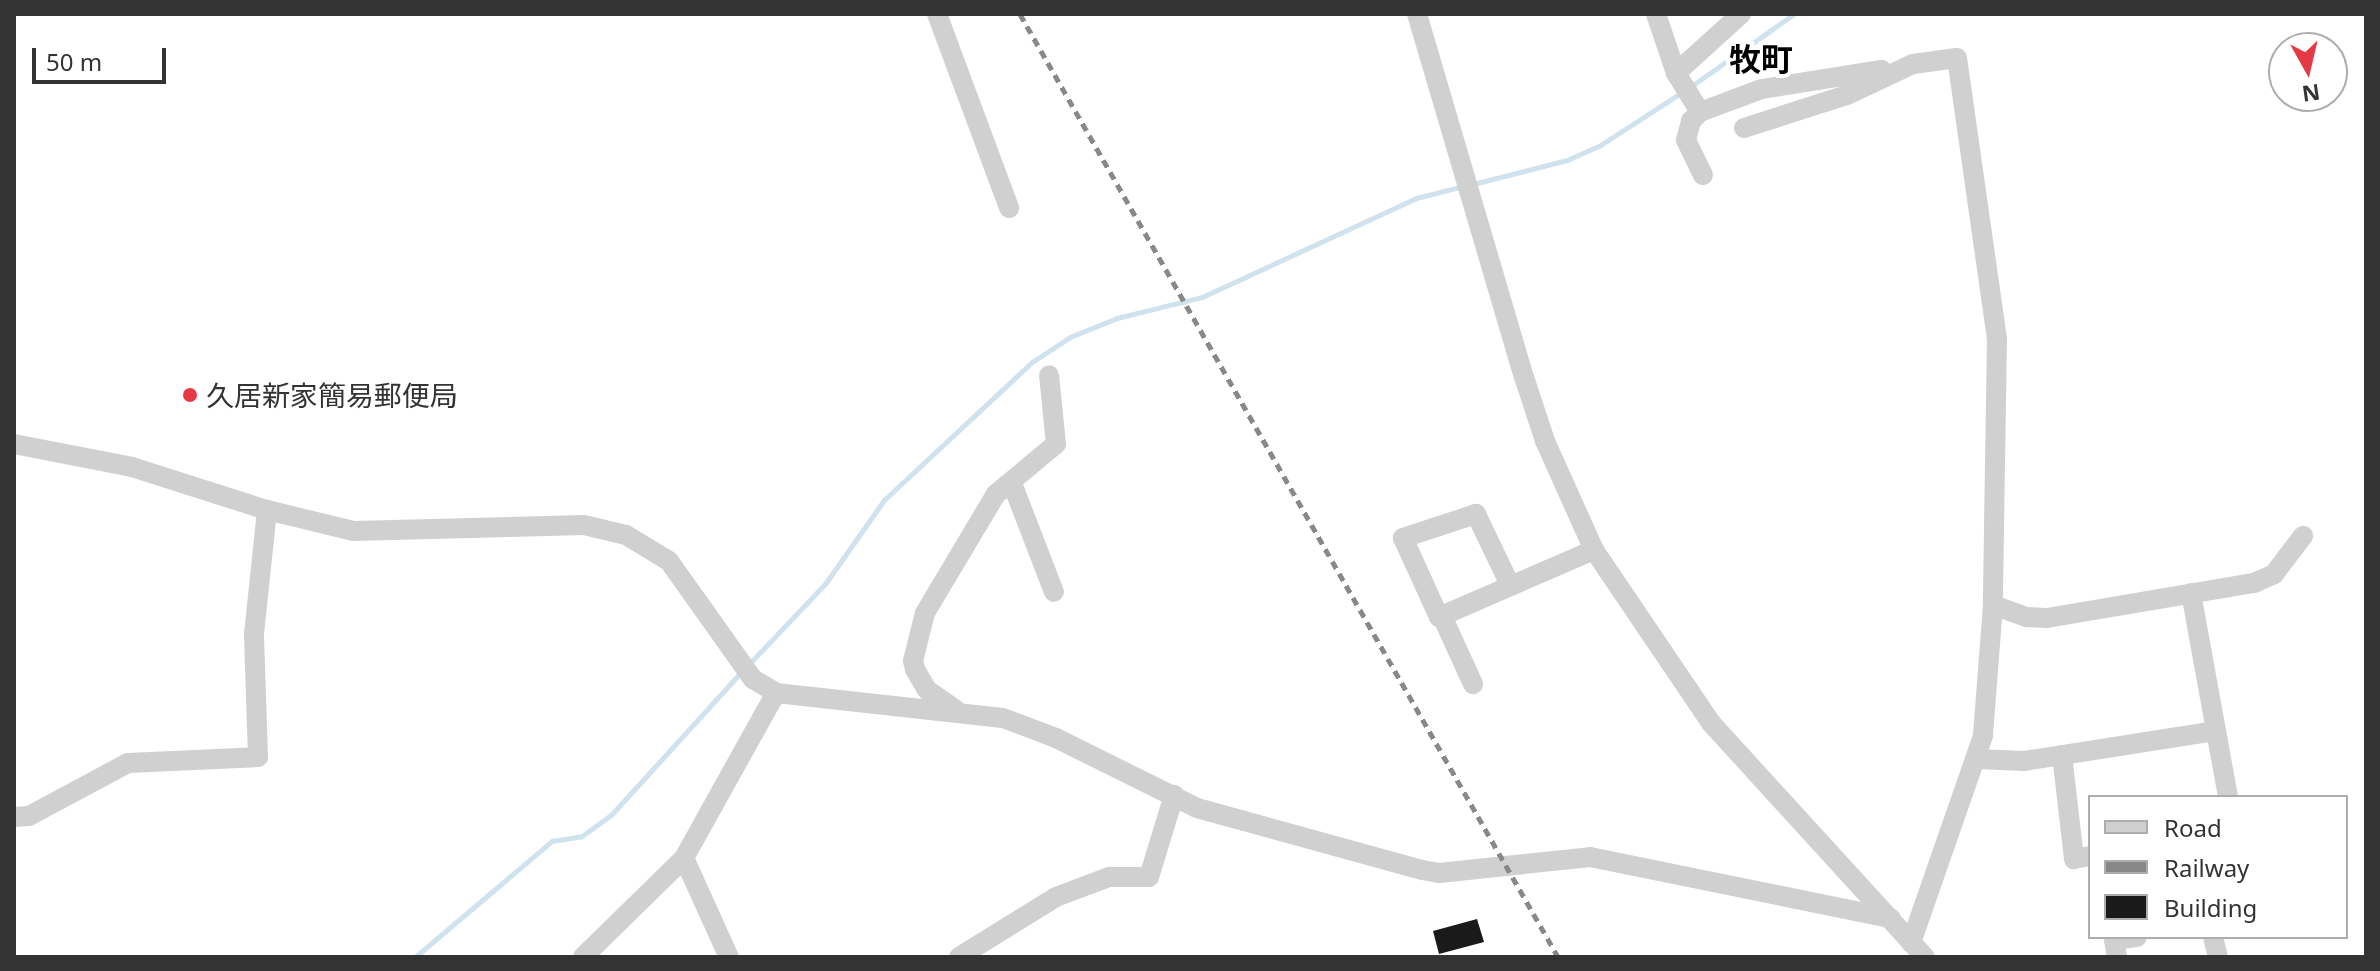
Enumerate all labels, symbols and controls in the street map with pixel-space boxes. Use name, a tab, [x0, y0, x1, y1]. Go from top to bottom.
scale bar	[36, 32, 170, 82]
north arrow	[2268, 32, 2348, 112]
district label: 牧町	[1729, 40, 1793, 78]
text: 50 m	[46, 45, 102, 78]
text: N	[2300, 78, 2322, 110]
place label: 久居新家簡易郵便局	[206, 378, 458, 412]
marker: 久居新家簡易郵便局	[181, 386, 199, 404]
legend	[2088, 795, 2348, 939]
text: Road	[2164, 811, 2222, 844]
text: Railway	[2164, 851, 2249, 884]
text: Building	[2164, 891, 2257, 924]

